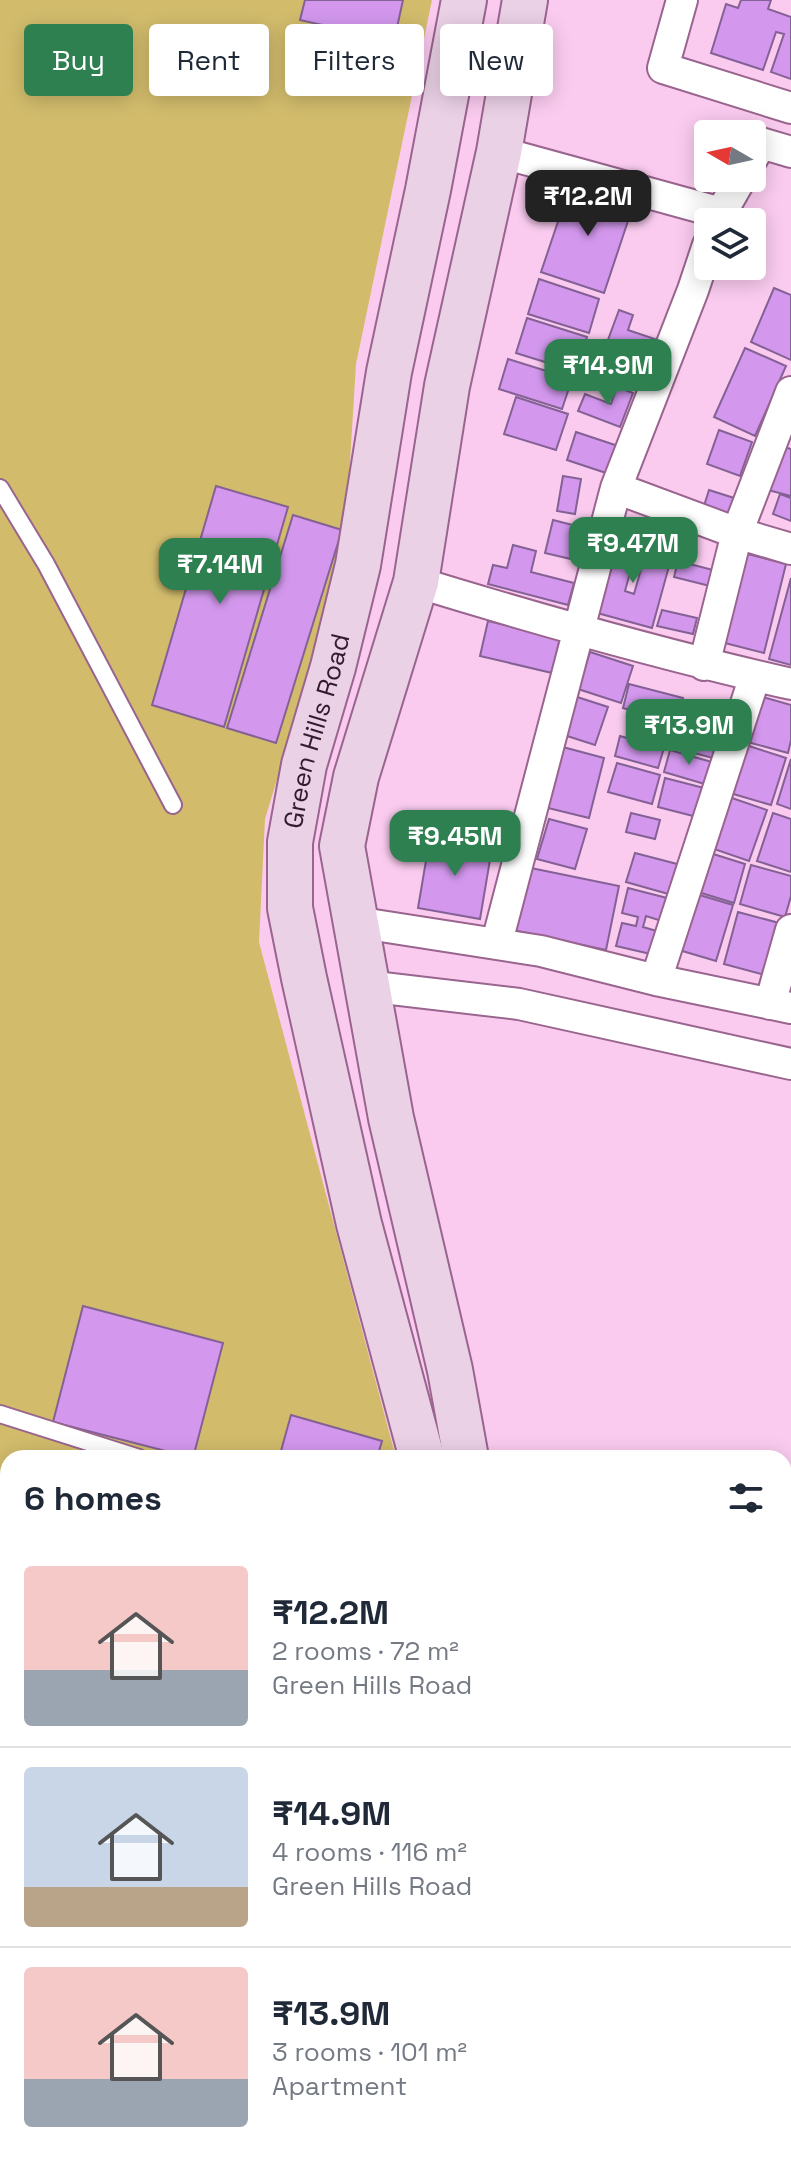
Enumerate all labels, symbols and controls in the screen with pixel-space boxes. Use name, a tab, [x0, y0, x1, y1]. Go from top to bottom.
chip: Buy	[24, 24, 133, 96]
chip: Rent	[149, 24, 269, 96]
chip: Filters	[285, 24, 424, 96]
chip: New	[440, 24, 553, 96]
north arrow	[694, 120, 766, 192]
map controls	[694, 120, 766, 280]
pin: ₹12.2M	[523, 170, 653, 238]
text: ₹12.2M	[543, 179, 633, 213]
button: layers	[694, 208, 766, 280]
pin: ₹14.9M	[543, 339, 673, 407]
text: ₹14.9M	[562, 348, 654, 382]
pin: ₹9.47M	[568, 517, 698, 585]
text: ₹9.47M	[587, 526, 679, 560]
pin: ₹7.14M	[155, 538, 285, 606]
text: ₹7.14M	[177, 547, 263, 581]
street label: Green Hills Road	[276, 630, 358, 831]
pin: ₹13.9M	[624, 699, 754, 767]
text: ₹13.9M	[644, 708, 734, 742]
pin: ₹9.45M	[390, 810, 520, 878]
text: ₹9.45M	[408, 819, 502, 853]
icon: filters	[724, 1476, 768, 1520]
text: 6 homes	[24, 1477, 162, 1520]
text: ₹12.2M	[272, 1591, 389, 1634]
icon: home	[88, 1598, 184, 1694]
text: 2 rooms · 72 m²	[272, 1634, 459, 1668]
text: Green Hills Road	[272, 1668, 472, 1702]
text: ₹14.9M	[272, 1792, 391, 1835]
icon: home	[88, 1799, 184, 1895]
text: 4 rooms · 116 m²	[272, 1835, 467, 1869]
text: Green Hills Road	[272, 1869, 472, 1903]
text: ₹13.9M	[272, 1992, 390, 2035]
icon: home	[88, 1999, 184, 2095]
text: 3 rooms · 101 m²	[272, 2035, 467, 2069]
text: Apartment	[272, 2069, 407, 2103]

